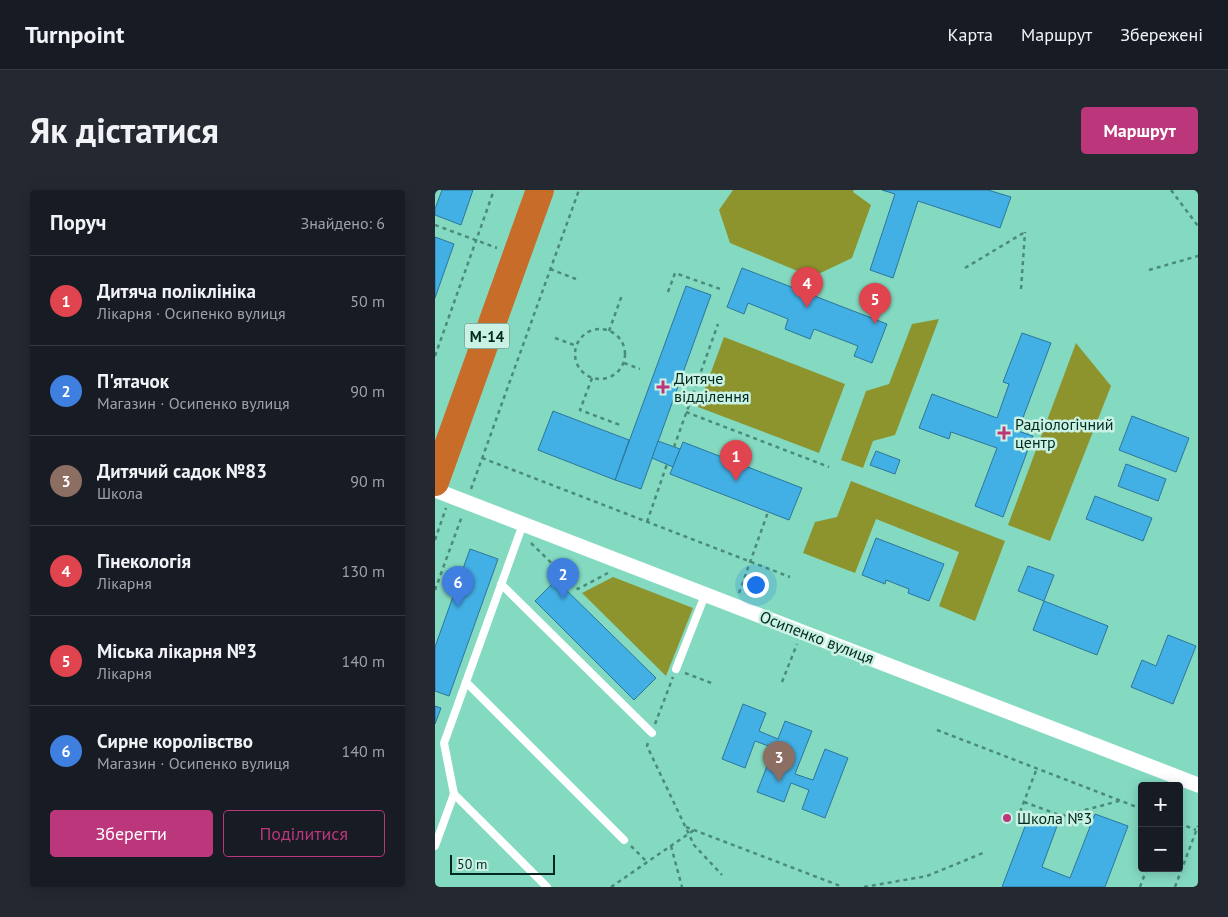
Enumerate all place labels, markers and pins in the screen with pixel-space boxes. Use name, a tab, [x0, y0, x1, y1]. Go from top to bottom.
pin: 4	[791, 267, 823, 308]
pin: 5	[859, 283, 891, 324]
place label: Дитяче відділення	[674, 368, 749, 406]
marker: Дитяче відділення	[656, 380, 670, 394]
place label: Радіологічний центр	[1015, 414, 1114, 452]
marker: Радіологічний центр	[997, 426, 1011, 440]
pin: 1	[720, 440, 752, 481]
pin: 2	[547, 558, 579, 599]
pin: 6	[442, 566, 474, 607]
pin: 3	[763, 741, 795, 782]
place label: Школа №3	[1017, 808, 1092, 828]
marker: Школа №3	[1001, 812, 1013, 824]

